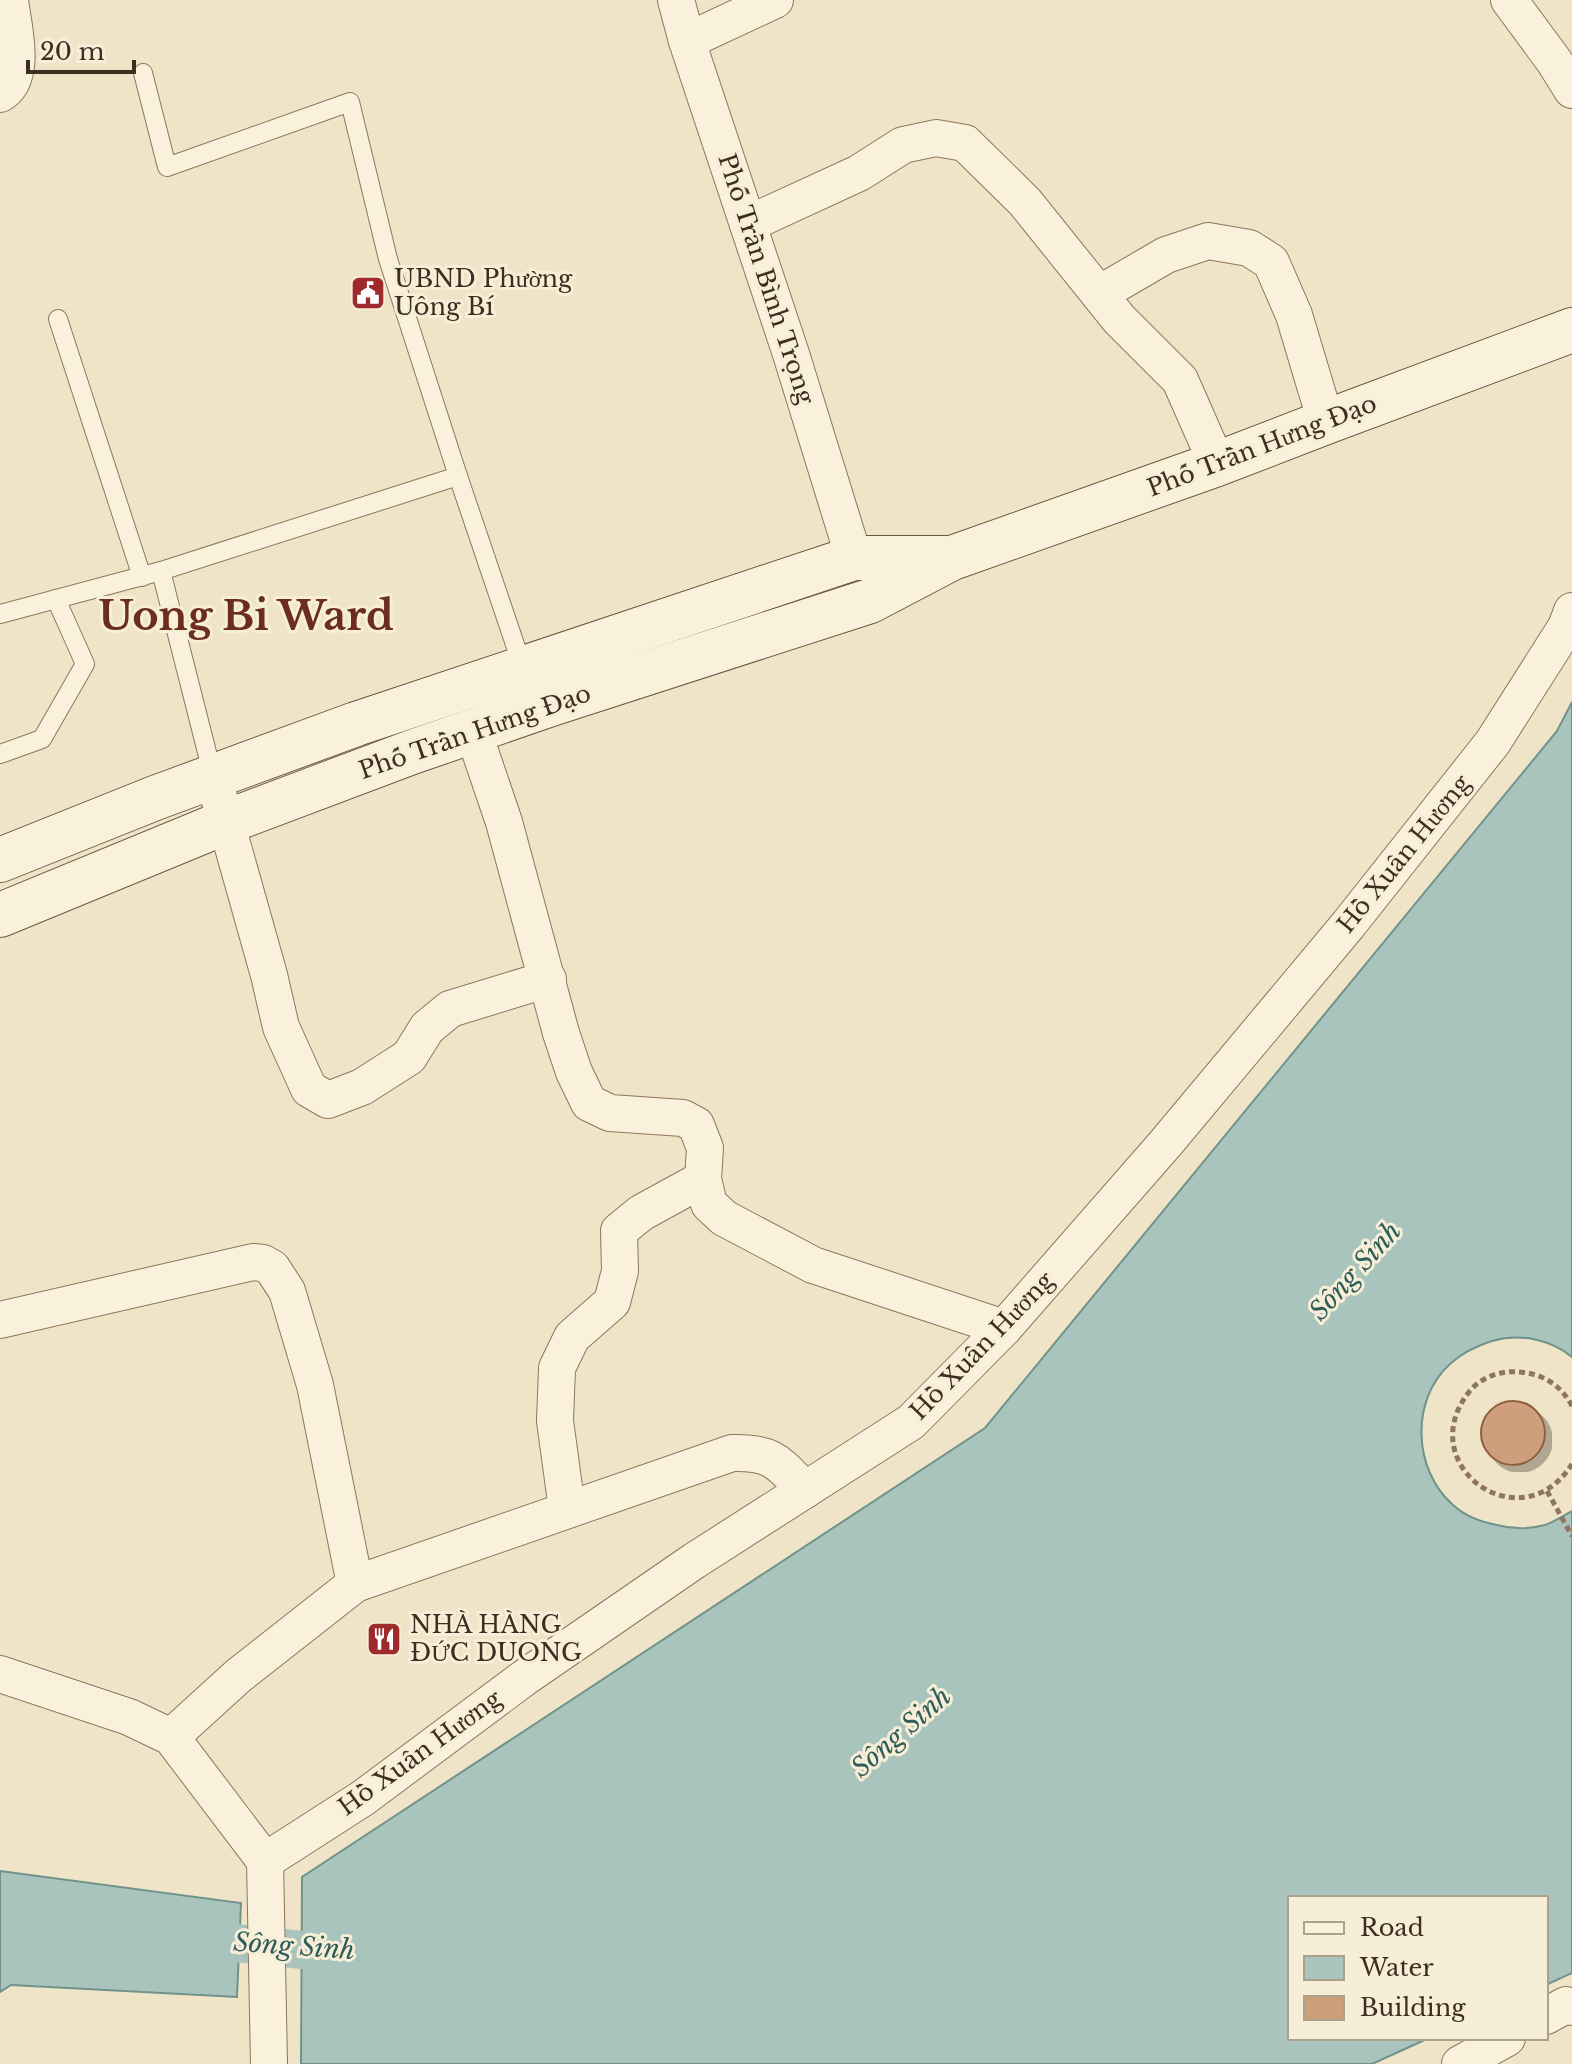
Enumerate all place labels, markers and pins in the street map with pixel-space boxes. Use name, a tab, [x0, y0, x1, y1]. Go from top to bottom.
place label: UBND Phường Uông Bí	[394, 264, 573, 321]
public building icon: UBND Phường Uông Bí	[349, 274, 387, 312]
place label: NHÀ HÀNG ĐỨC DUONG	[410, 1610, 582, 1667]
restaurant icon: NHÀ HÀNG ĐỨC DUONG	[365, 1620, 403, 1658]

